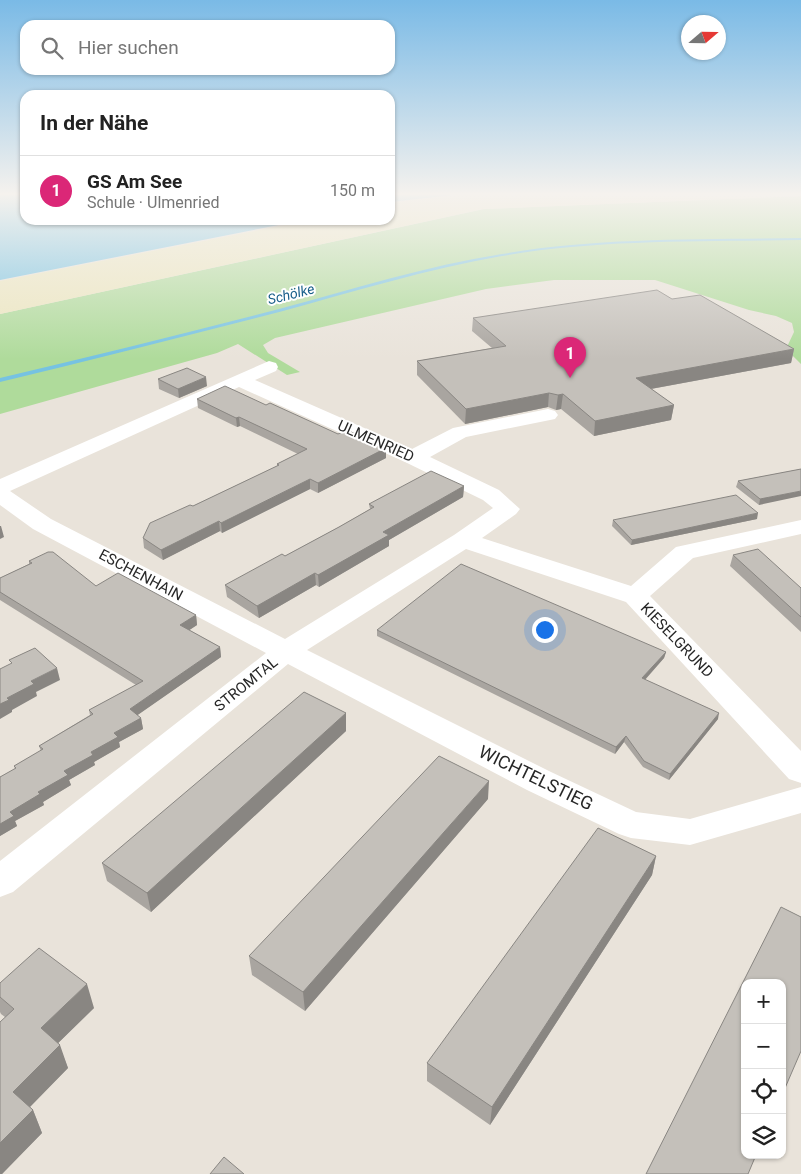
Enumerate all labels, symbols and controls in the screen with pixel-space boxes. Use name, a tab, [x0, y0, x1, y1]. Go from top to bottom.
north arrow	[681, 15, 726, 60]
search box	[20, 20, 395, 75]
icon: search	[38, 34, 66, 62]
text: Hier suchen	[78, 36, 179, 59]
text: In der Nähe	[40, 111, 148, 135]
text: GS Am See	[87, 170, 182, 193]
text: 1	[51, 181, 61, 200]
text: 150 m	[330, 181, 375, 200]
text: Schule · Ulmenried	[87, 193, 219, 212]
water label: Schölke	[266, 280, 316, 308]
pin: 1	[554, 337, 586, 378]
street label: ULMENRIED	[335, 416, 417, 466]
street label: ESCHENHAIN	[96, 545, 186, 605]
street label: KIESELGRUND	[637, 599, 717, 681]
your location	[532, 617, 558, 643]
street label: STROMTAL	[211, 653, 281, 715]
street label: WICHTELSTIEG	[476, 741, 597, 814]
map controls	[741, 979, 786, 1159]
button: +	[741, 979, 786, 1024]
button: −	[741, 1024, 786, 1069]
button: locate	[741, 1069, 786, 1114]
button: layers	[741, 1114, 786, 1159]

